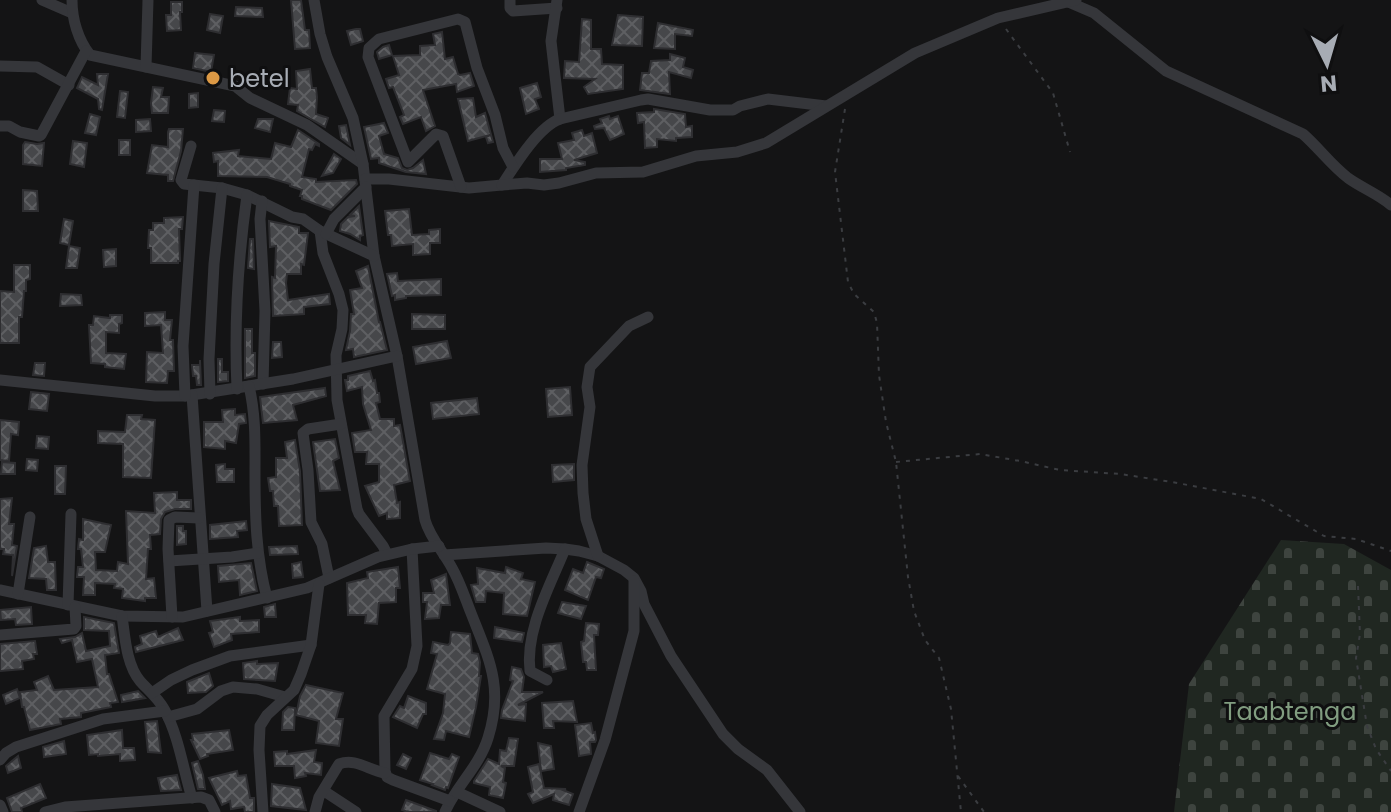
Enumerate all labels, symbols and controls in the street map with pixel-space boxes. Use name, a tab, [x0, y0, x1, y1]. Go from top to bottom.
north arrow	[1287, 24, 1367, 104]
place label: betel	[229, 62, 290, 95]
text: N	[1319, 67, 1338, 100]
marker: betel	[204, 69, 222, 87]
park label: Taabtenga	[1223, 695, 1357, 728]

